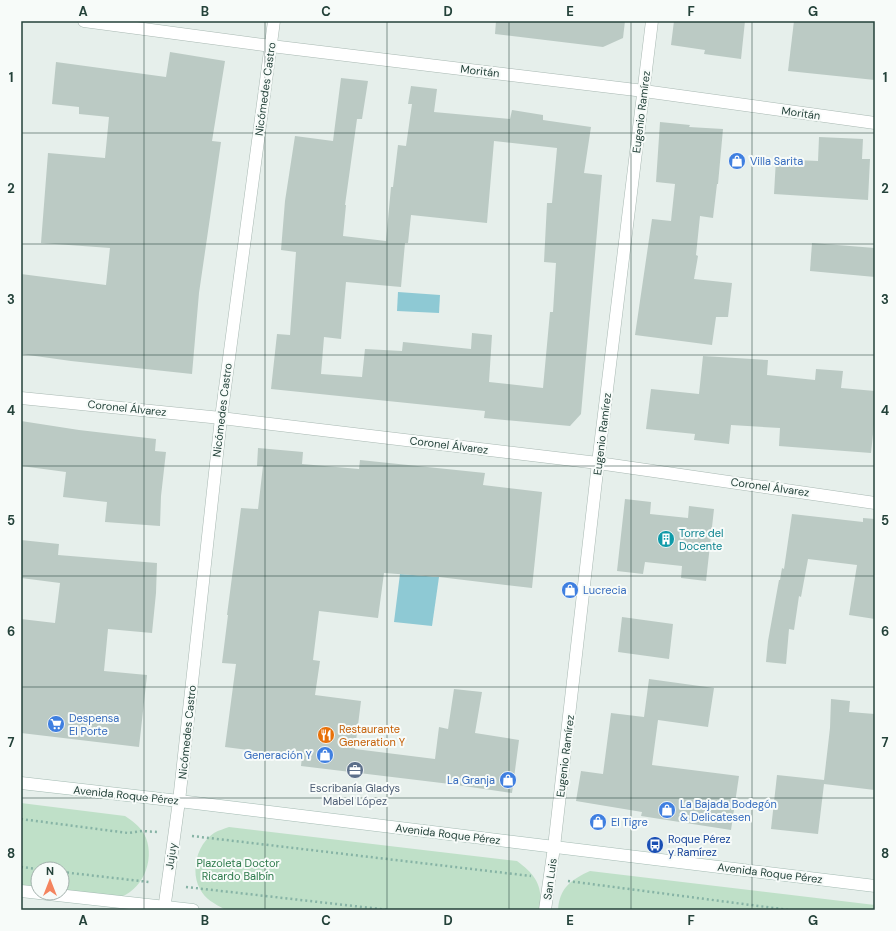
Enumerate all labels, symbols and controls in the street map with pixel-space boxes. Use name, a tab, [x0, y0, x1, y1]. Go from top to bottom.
text: A	[78, 3, 88, 20]
text: B	[201, 3, 209, 20]
text: C	[321, 3, 331, 20]
text: D	[443, 3, 453, 20]
text: E	[566, 3, 574, 20]
text: F	[687, 3, 695, 20]
text: G	[808, 3, 818, 20]
street label: Nicómedes Castro	[251, 41, 279, 137]
street label: Moritán	[460, 62, 500, 80]
text: 1	[9, 69, 13, 86]
text: 1	[883, 69, 887, 86]
street label: Eugenio Ramírez	[629, 70, 653, 154]
street label: Moritán	[781, 103, 821, 123]
shop icon: Villa Sarita	[727, 151, 747, 171]
place label: Villa Sarita	[750, 154, 803, 168]
text: 2	[7, 180, 15, 197]
text: 2	[881, 180, 889, 197]
text: 3	[7, 291, 15, 308]
text: 3	[881, 291, 889, 308]
street label: Nicómedes Castro	[209, 362, 235, 458]
street label: Eugenio Ramírez	[590, 392, 614, 476]
street label: Coronel Álvarez	[87, 397, 167, 419]
text: 4	[7, 402, 15, 419]
text: 4	[881, 402, 889, 419]
street label: Coronel Álvarez	[409, 433, 489, 457]
street label: Coronel Álvarez	[730, 475, 810, 499]
text: 5	[7, 512, 15, 529]
text: 5	[881, 512, 889, 529]
place label: Torre del Docente	[679, 526, 723, 553]
building icon: Torre del Docente	[656, 529, 676, 549]
shop icon: Lucrecia	[560, 580, 580, 600]
place label: Lucrecia	[583, 583, 626, 597]
text: 6	[7, 623, 15, 640]
text: 6	[881, 623, 889, 640]
street label: Nicómedes Castro	[175, 684, 199, 780]
place label: Despensa El Porte	[69, 711, 119, 738]
supermarket icon: Despensa El Porte	[46, 714, 66, 734]
street label: Eugenio Ramírez	[553, 714, 577, 798]
place label: Restaurante Generation Y	[339, 722, 406, 749]
restaurant icon: Restaurante Generation Y	[316, 725, 336, 745]
text: 7	[8, 734, 15, 751]
text: 7	[882, 734, 889, 751]
shop icon: Generación Y	[315, 745, 335, 765]
place label: Generación Y	[244, 748, 313, 762]
office icon: Escribanía Gladys Mabel López	[345, 760, 365, 780]
shop icon: La Granja	[498, 770, 518, 790]
place label: La Granja	[447, 773, 495, 787]
place label: Escribanía Gladys Mabel López	[310, 781, 400, 808]
street label: Avenida Roque Pérez	[73, 783, 179, 807]
place label: La Bajada Bodegón & Delicatesen	[680, 797, 777, 824]
shop icon: La Bajada Bodegón & Delicatesen	[657, 800, 677, 820]
shop icon: El Tigre	[588, 812, 608, 832]
place label: El Tigre	[611, 815, 648, 829]
street label: Avenida Roque Pérez	[395, 821, 501, 847]
place label: Roque Pérez y Ramírez	[668, 832, 731, 859]
bus stop icon: Roque Pérez y Ramírez	[645, 835, 665, 855]
street label: Jujuy	[162, 842, 180, 870]
text: 8	[7, 845, 15, 862]
text: 8	[881, 845, 889, 862]
park label: Plazoleta Doctor Ricardo Balbín	[196, 856, 280, 883]
street label: San Luis	[540, 857, 560, 901]
street label: Avenida Roque Pérez	[717, 860, 823, 886]
north arrow	[30, 861, 70, 901]
text: N	[46, 864, 54, 878]
text: A	[78, 912, 88, 929]
text: B	[201, 912, 209, 929]
text: C	[321, 912, 331, 929]
text: D	[443, 912, 453, 929]
text: E	[566, 912, 574, 929]
text: F	[687, 912, 695, 929]
text: G	[808, 912, 818, 929]

